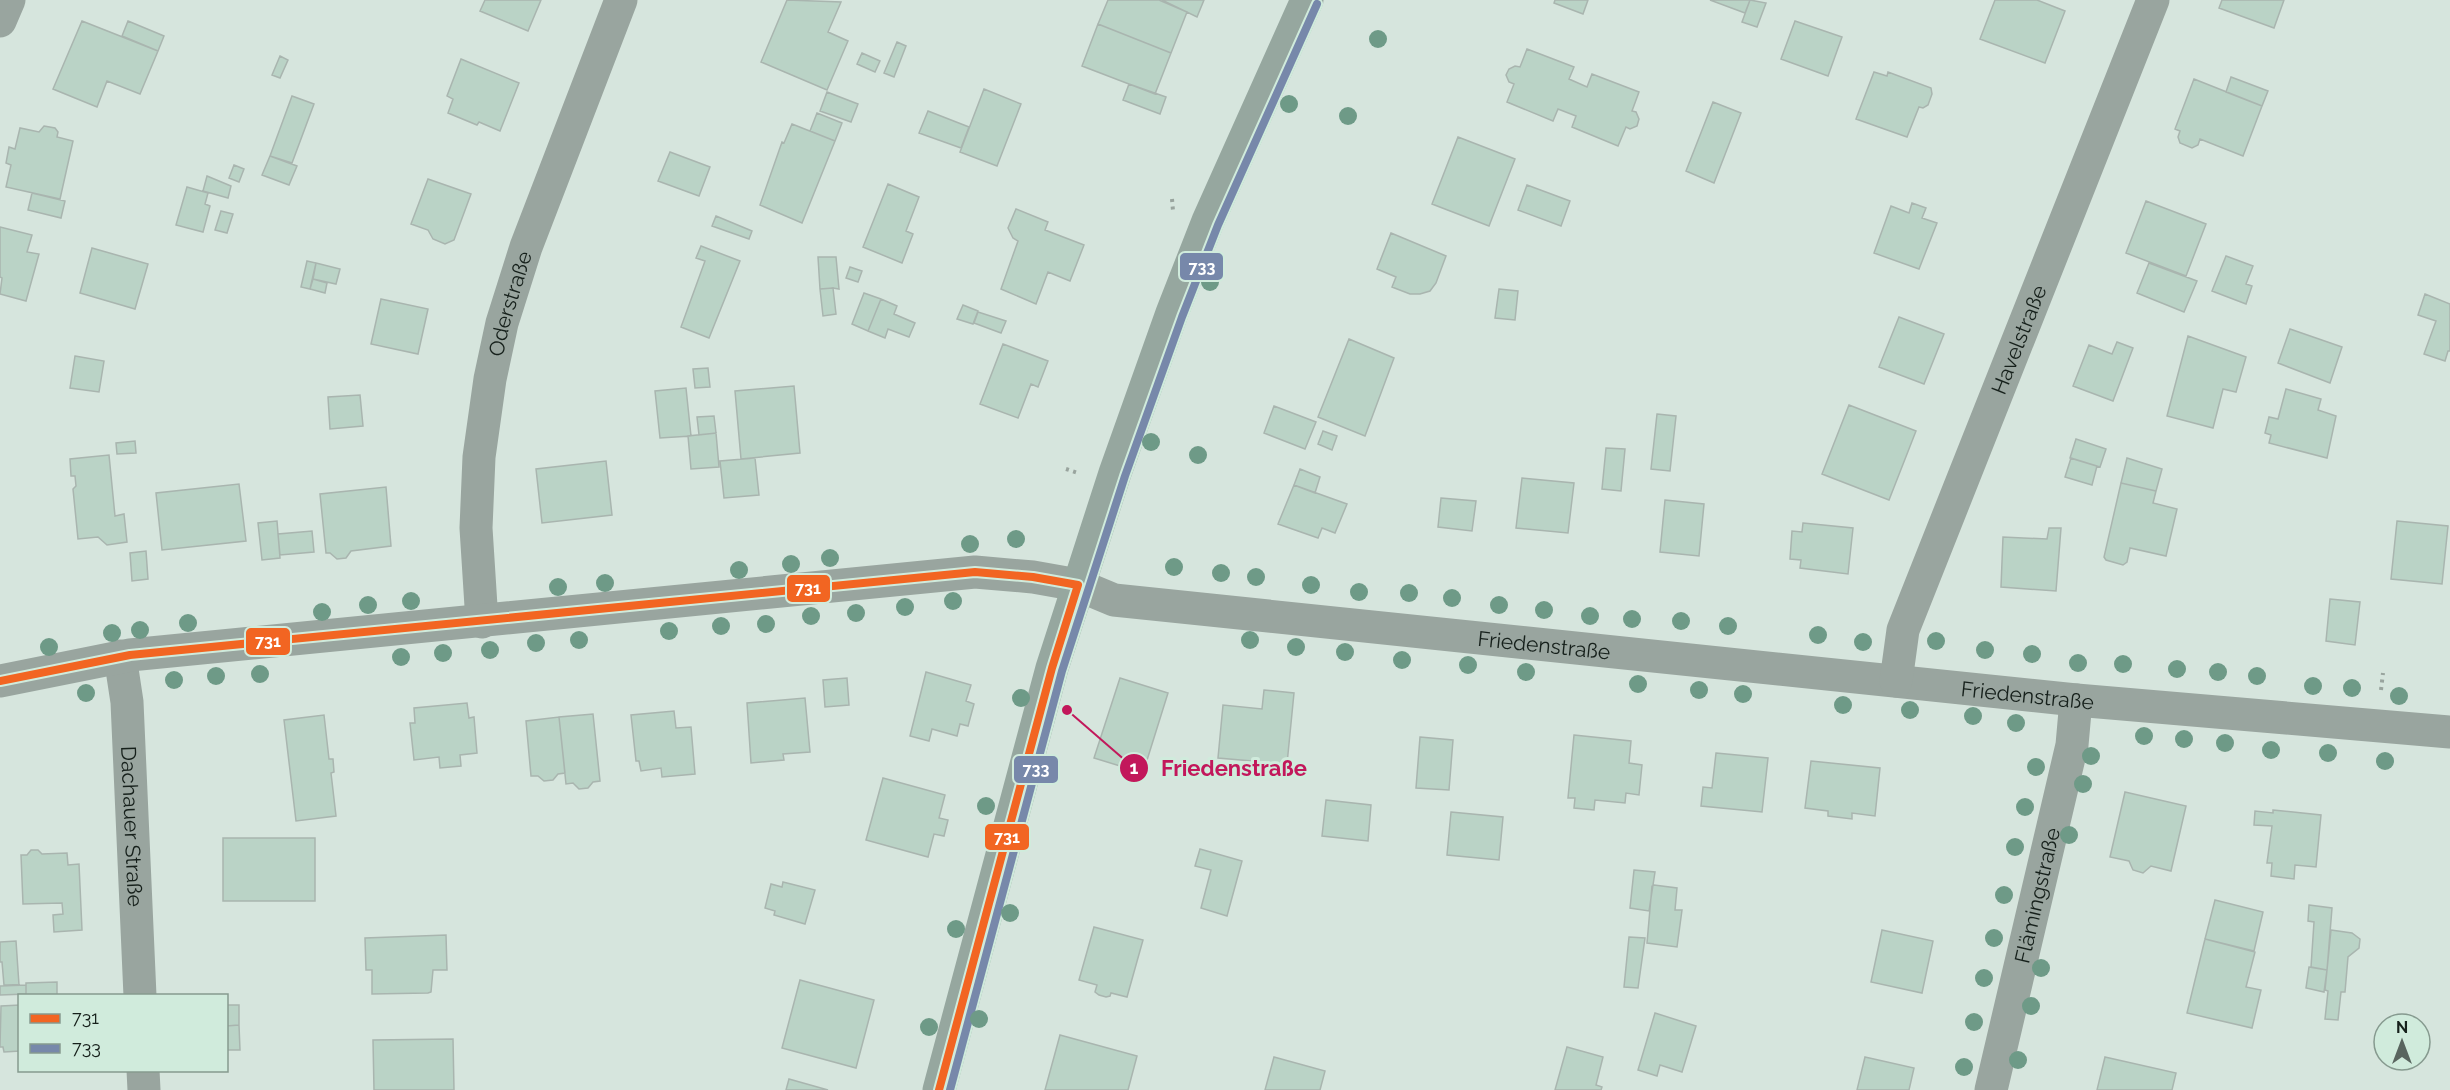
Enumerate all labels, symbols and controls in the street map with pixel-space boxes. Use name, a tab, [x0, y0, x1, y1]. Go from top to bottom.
street label: Oderstraße	[483, 248, 536, 358]
line badge: 733	[1179, 252, 1224, 281]
text: 733	[1189, 258, 1215, 277]
street label: Havelstraße	[1985, 281, 2051, 398]
line badge: 731	[786, 574, 831, 603]
text: 731	[795, 579, 821, 598]
street label: Friedenstraße	[1476, 625, 1612, 664]
line badge: 731	[245, 627, 291, 656]
text: 731	[255, 632, 281, 651]
street label: Friedenstraße	[1960, 676, 2095, 714]
street label: Dachauer Straße	[116, 745, 149, 907]
callout: Friedenstraße	[1119, 748, 1319, 788]
line badge: 733	[1013, 755, 1059, 784]
text: Friedenstraße	[1161, 755, 1307, 781]
text: 1	[1130, 757, 1139, 778]
text: 733	[1023, 760, 1049, 779]
line badge: 731	[984, 823, 1030, 851]
street label: Flämingstraße	[2009, 825, 2065, 966]
text: 731	[994, 828, 1020, 847]
legend	[18, 994, 228, 1072]
text: 731	[72, 1007, 99, 1028]
north arrow	[2372, 1012, 2432, 1072]
text: N	[2396, 1018, 2408, 1037]
text: 733	[72, 1037, 101, 1058]

